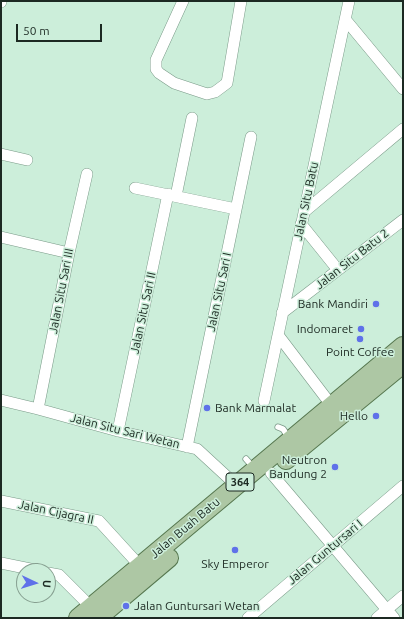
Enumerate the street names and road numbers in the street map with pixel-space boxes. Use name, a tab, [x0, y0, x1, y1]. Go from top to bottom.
street label: Jalan Situ Batu	[291, 160, 321, 242]
street label: Jalan Situ Batu 2	[312, 226, 392, 292]
street label: Jalan Situ Sari III	[46, 247, 76, 335]
street label: Jalan Situ Sari I	[204, 251, 234, 333]
street label: Jalan Situ Sari II	[127, 271, 159, 355]
street label: Jalan Situ Sari Wetan	[69, 410, 181, 452]
road number: 364	[226, 473, 254, 491]
street label: Jalan Buah Batu	[147, 495, 223, 561]
street label: Jalan Cijagra II	[17, 497, 95, 527]
street label: Jalan Guntursari I	[285, 516, 365, 588]

